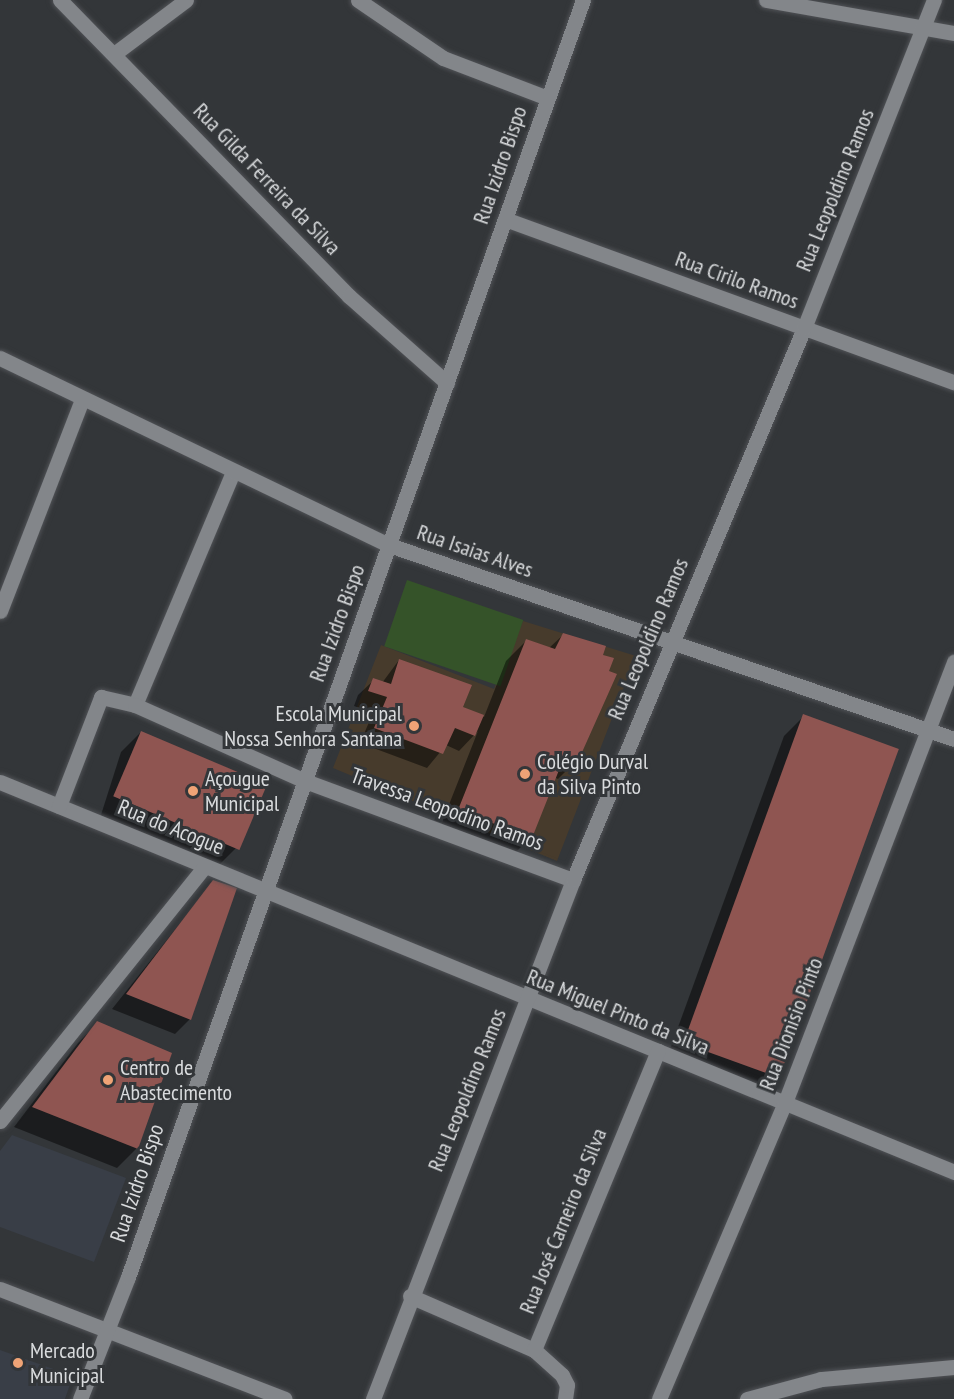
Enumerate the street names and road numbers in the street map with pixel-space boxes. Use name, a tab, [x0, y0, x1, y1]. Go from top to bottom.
street label: Rua Gilda Ferreira da Silva	[188, 98, 346, 260]
street label: Rua Izidro Bispo	[468, 103, 532, 227]
street label: Rua Leopoldino Ramos	[790, 105, 880, 275]
street label: Rua Cirilo Ramos	[672, 246, 802, 314]
street label: Rua Isaias Alves	[413, 519, 537, 583]
street label: Rua Leopoldino Ramos	[602, 554, 694, 724]
street label: Rua Izidro Bispo	[304, 561, 370, 685]
street label: Travessa Leopodino Ramos	[347, 762, 547, 856]
street label: Rua do Acogue	[114, 794, 228, 860]
street label: Rua Dionisio Pinto	[754, 954, 828, 1094]
street label: Rua Miguel Pinto da Silva	[523, 963, 713, 1061]
street label: Rua Leopoldino Ramos	[422, 1005, 512, 1175]
street label: Rua Izidro Bispo	[105, 1121, 169, 1245]
street label: Rua José Carneiro da Silva	[514, 1124, 612, 1318]

